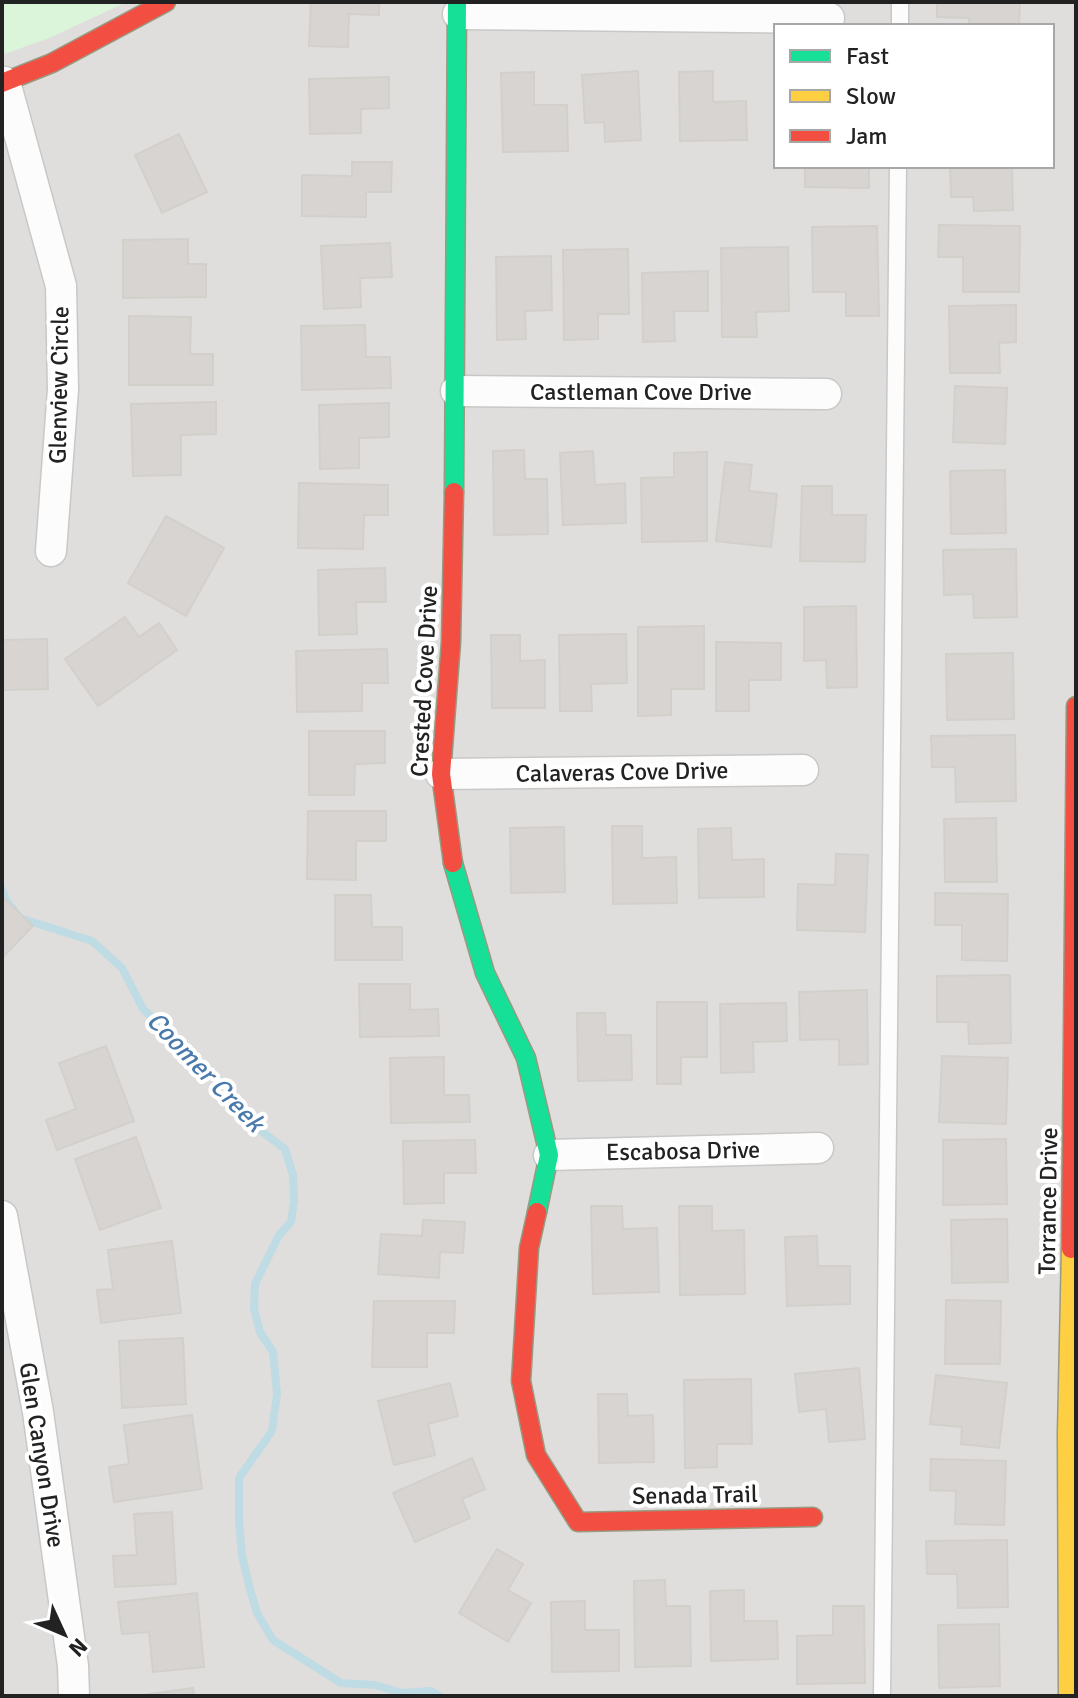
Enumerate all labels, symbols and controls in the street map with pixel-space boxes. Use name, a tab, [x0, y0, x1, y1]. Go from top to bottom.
legend	[774, 24, 1054, 168]
text: Fast	[846, 41, 889, 71]
text: Slow	[846, 81, 896, 111]
text: Jam	[846, 121, 887, 151]
street label: Glenview Circle	[43, 306, 75, 464]
street label: Castleman Cove Drive	[530, 377, 752, 407]
street label: Crested Cove Drive	[404, 584, 444, 778]
street label: Calaveras Cove Drive	[515, 755, 729, 789]
water label: Coomer Creek	[139, 1005, 272, 1140]
street label: Torrance Drive	[1032, 1127, 1064, 1275]
street label: Escabosa Drive	[606, 1135, 760, 1167]
street label: Glen Canyon Drive	[13, 1360, 71, 1550]
street label: Senada Trail	[632, 1479, 758, 1511]
north arrow	[24, 1594, 104, 1674]
text: N	[63, 1633, 93, 1662]

